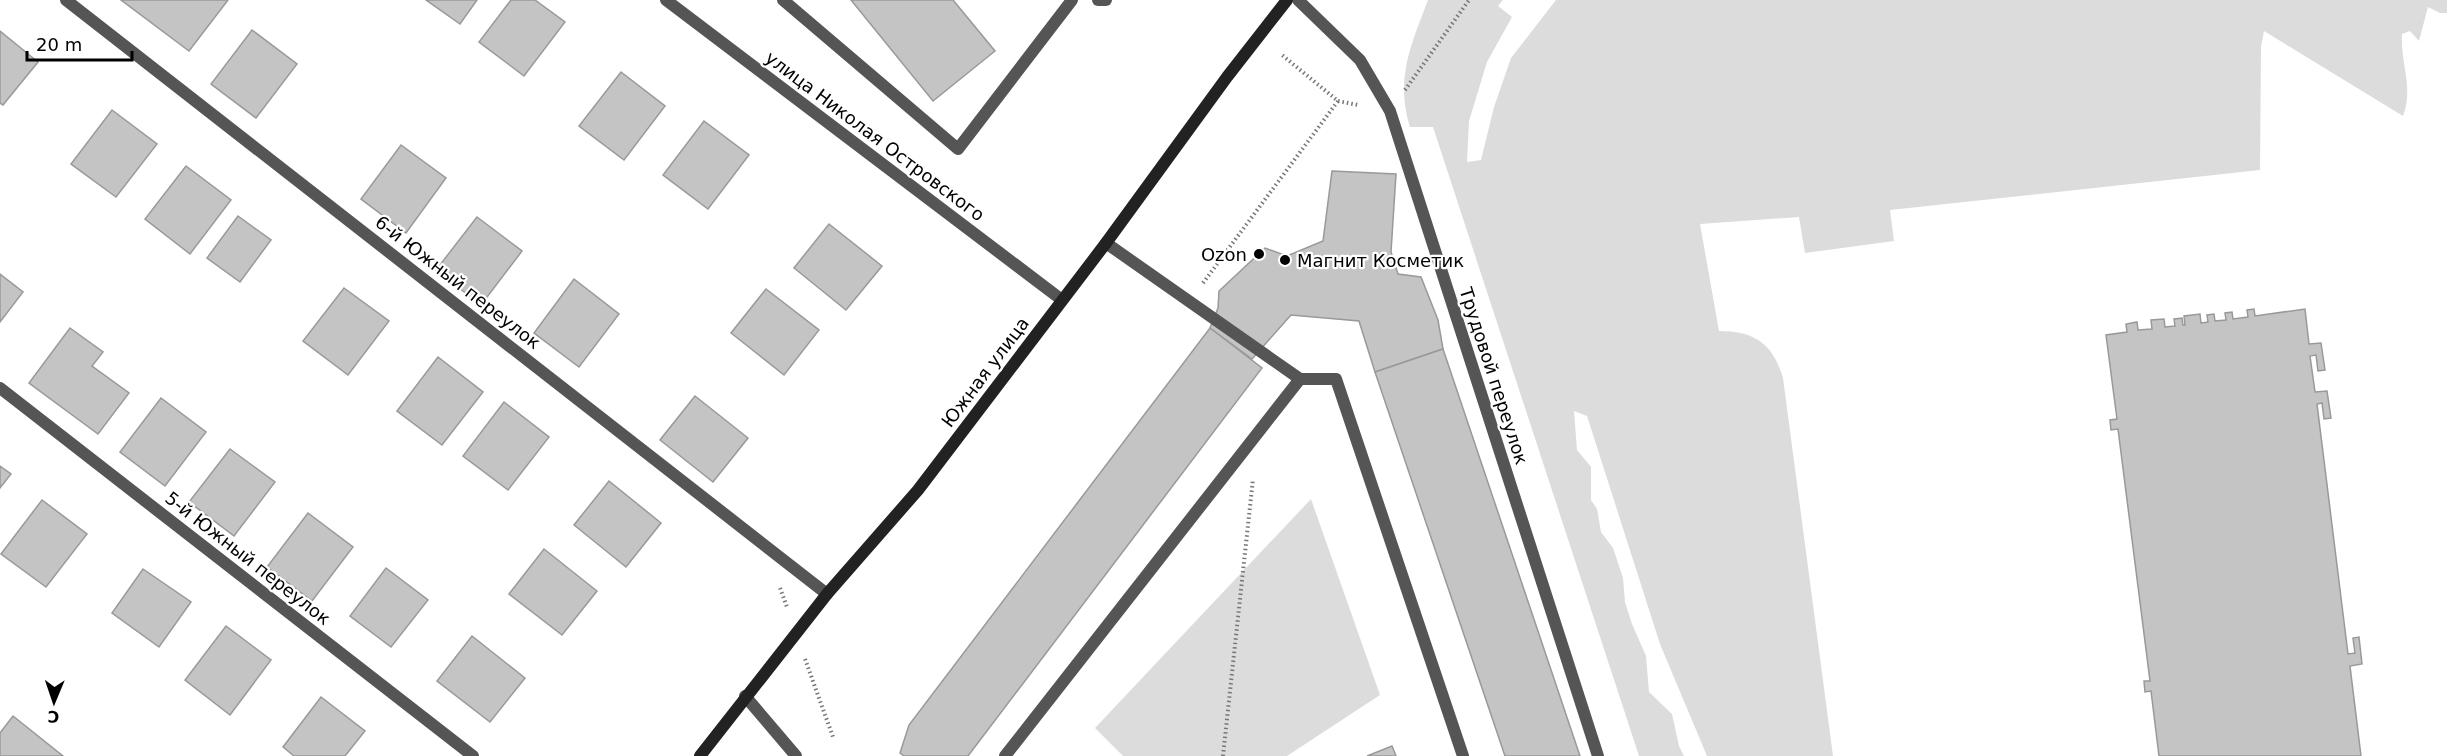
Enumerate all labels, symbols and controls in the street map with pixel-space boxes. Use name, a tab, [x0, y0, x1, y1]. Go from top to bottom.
scale bar	[27, 24, 132, 62]
text: 20 m	[36, 34, 82, 55]
street label: улица Николая Островского	[761, 47, 989, 225]
street label: 6-й Южный переулок	[371, 211, 545, 353]
place label: Ozon	[1201, 244, 1247, 265]
marker: Ozon	[1252, 247, 1266, 261]
place label: Магнит Косметик	[1297, 250, 1464, 271]
marker: Магнит Косметик	[1278, 253, 1292, 267]
street label: Трудовой переулок	[1455, 284, 1533, 467]
street label: Южная улица	[937, 313, 1033, 431]
street label: 5-й Южный переулок	[161, 487, 335, 629]
north arrow	[24, 672, 84, 732]
text: С	[47, 707, 60, 726]

